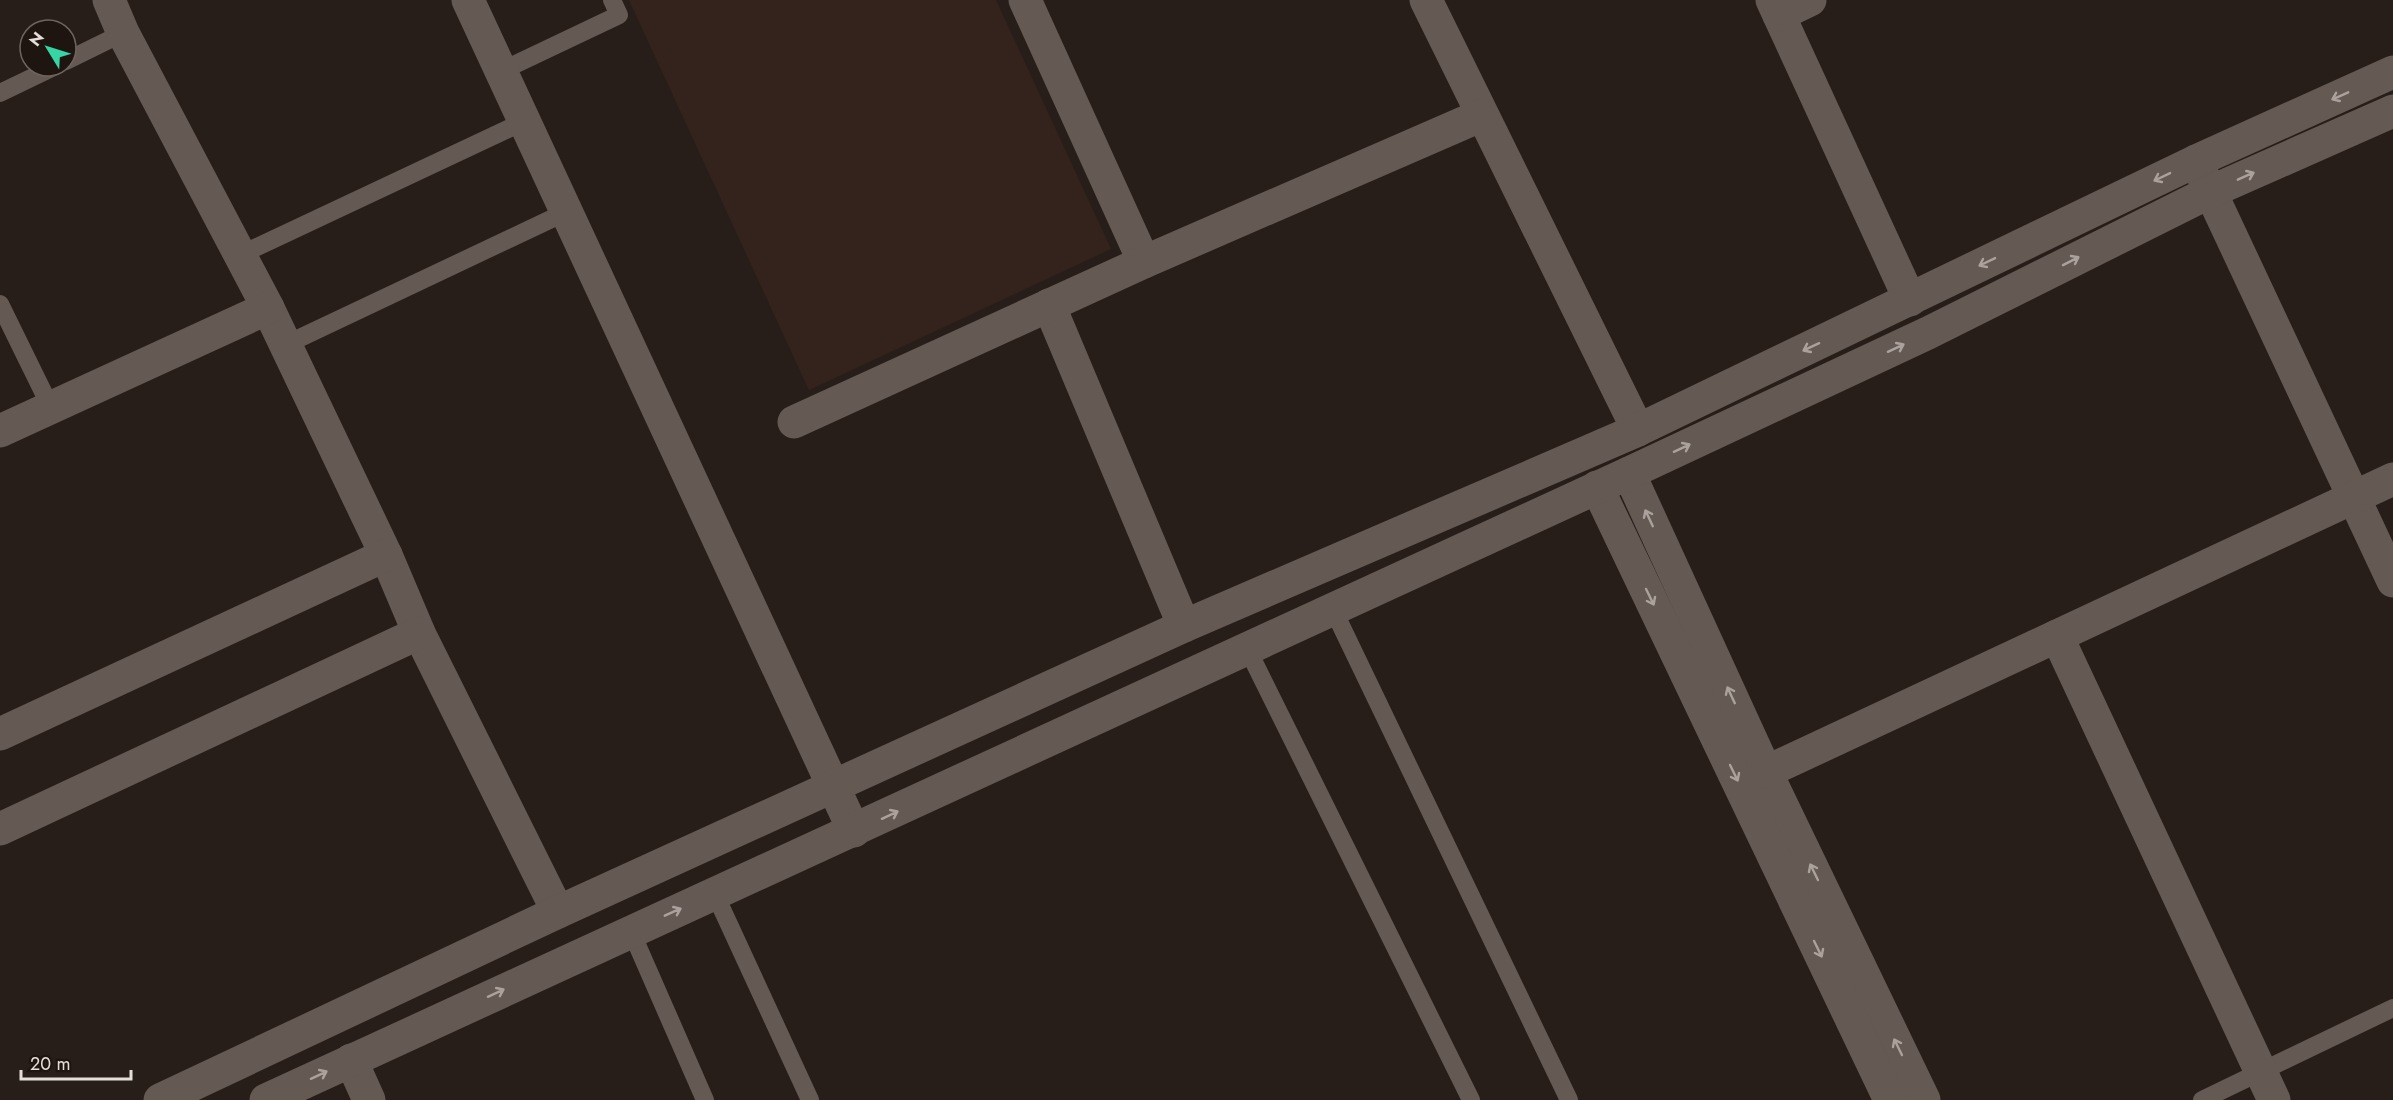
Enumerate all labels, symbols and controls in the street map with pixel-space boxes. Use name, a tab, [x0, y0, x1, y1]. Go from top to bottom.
north arrow	[18, 18, 78, 78]
text: N	[24, 27, 50, 51]
one-way arrow	[2331, 91, 2349, 102]
one-way arrow	[2237, 170, 2255, 181]
one-way arrow	[2154, 171, 2172, 183]
one-way arrow	[2062, 255, 2080, 267]
one-way arrow	[1978, 257, 1996, 269]
one-way arrow	[1803, 341, 1821, 353]
one-way arrow	[1887, 341, 1905, 353]
one-way arrow	[1672, 442, 1690, 454]
one-way arrow	[1643, 509, 1655, 527]
one-way arrow	[1644, 587, 1656, 605]
one-way arrow	[1724, 687, 1736, 705]
one-way arrow	[1728, 763, 1740, 781]
one-way arrow	[880, 808, 898, 820]
one-way arrow	[1807, 863, 1819, 881]
one-way arrow	[664, 906, 682, 917]
one-way arrow	[1812, 939, 1824, 957]
one-way arrow	[487, 987, 505, 998]
one-way arrow	[1892, 1039, 1904, 1057]
scale bar	[21, 1043, 130, 1081]
text: 20 m	[30, 1051, 70, 1077]
one-way arrow	[310, 1069, 328, 1081]

